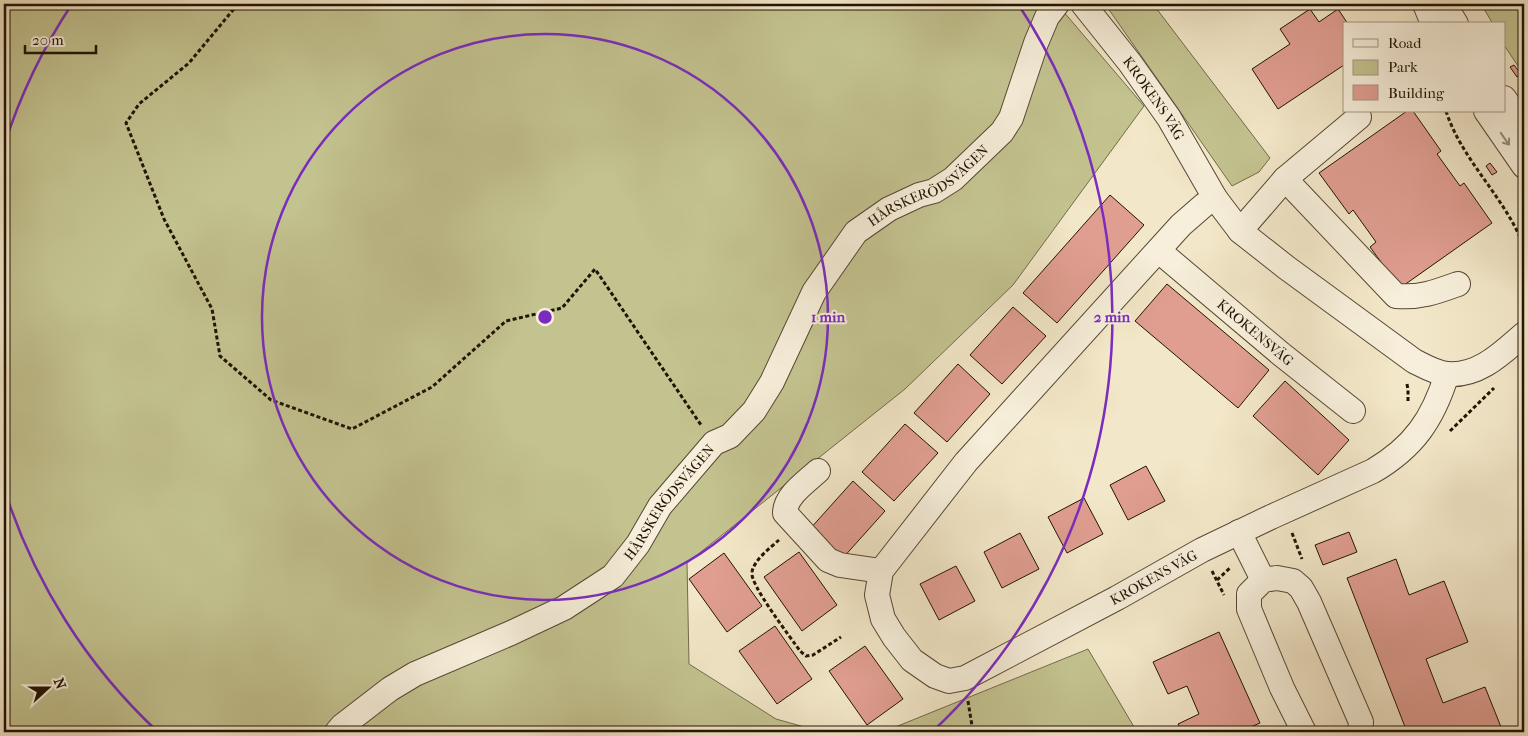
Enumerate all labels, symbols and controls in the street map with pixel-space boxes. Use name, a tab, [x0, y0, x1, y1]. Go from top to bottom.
scale bar	[25, 22, 96, 54]
legend	[1343, 22, 1506, 112]
text: 20 m	[32, 31, 64, 49]
text: Road	[1388, 34, 1422, 52]
street label: KROKENS VÄG	[1120, 53, 1188, 143]
text: Park	[1388, 58, 1418, 76]
text: Building	[1388, 84, 1445, 102]
one-way arrow	[1500, 132, 1510, 146]
street label: HÅRSKERÖDSVÄGEN	[864, 141, 992, 230]
street label: KROKENSVÄG	[1214, 295, 1297, 369]
centre of rings	[536, 308, 554, 326]
text: 1 min	[811, 308, 845, 326]
text: 2 min	[1094, 308, 1131, 326]
street label: HÅRSKERÖDSVÄGEN	[620, 440, 718, 564]
street label: KROKENS VÄG	[1107, 546, 1200, 609]
north arrow	[22, 664, 72, 714]
text: N	[50, 676, 70, 692]

